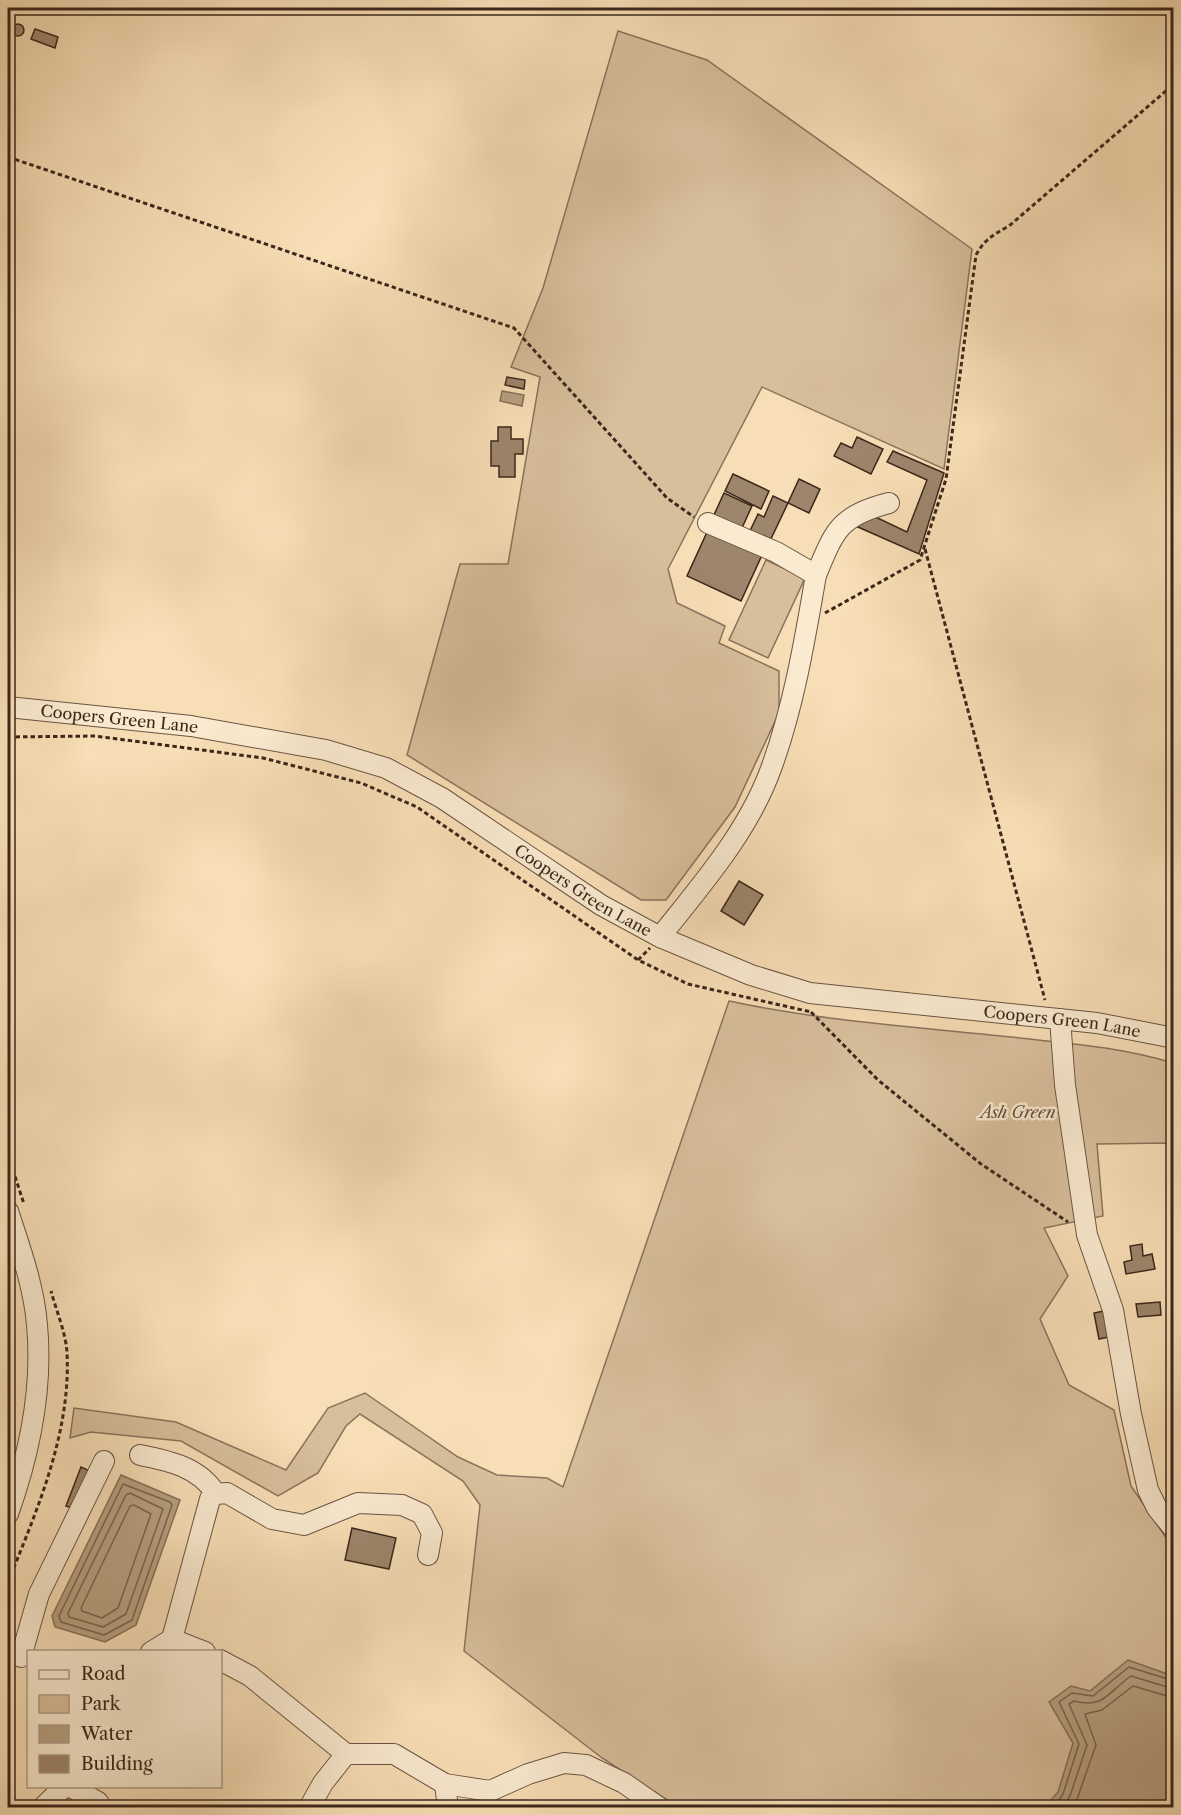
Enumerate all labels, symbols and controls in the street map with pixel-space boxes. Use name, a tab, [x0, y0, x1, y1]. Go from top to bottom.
street label: Coopers Green Lane	[40, 700, 200, 737]
street label: Coopers Green Lane	[511, 840, 655, 941]
street label: Coopers Green Lane	[982, 1001, 1142, 1041]
park label: Ash Green	[977, 1102, 1056, 1122]
legend	[27, 1650, 222, 1788]
text: Road	[81, 1663, 126, 1685]
text: Park	[81, 1693, 122, 1715]
text: Water	[80, 1723, 133, 1745]
text: Building	[81, 1753, 153, 1775]

